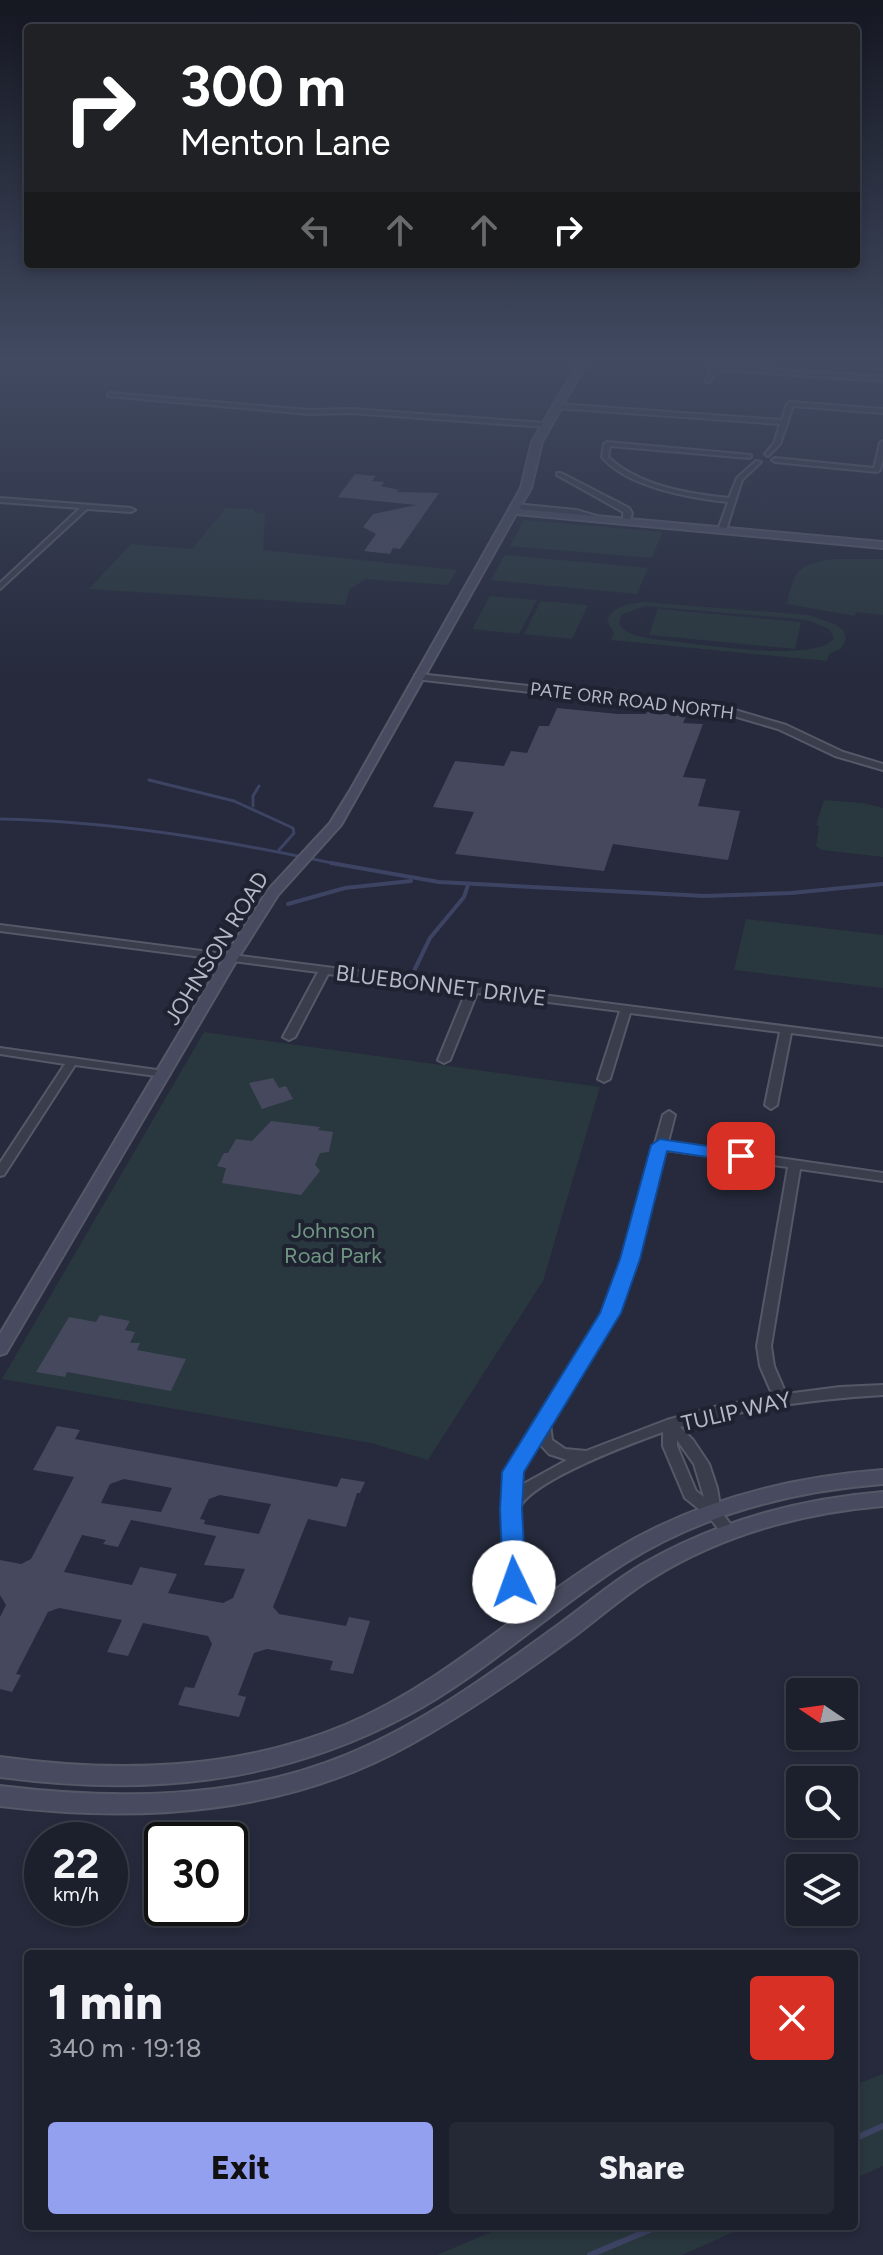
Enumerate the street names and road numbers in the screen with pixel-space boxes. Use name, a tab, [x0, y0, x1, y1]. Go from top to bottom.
street label: PATE ORR ROAD NORTH	[529, 678, 735, 724]
street label: JOHNSON ROAD	[158, 867, 274, 1030]
street label: BLUEBONNET DRIVE	[334, 959, 548, 1012]
street label: TULIP WAY	[679, 1386, 794, 1437]

